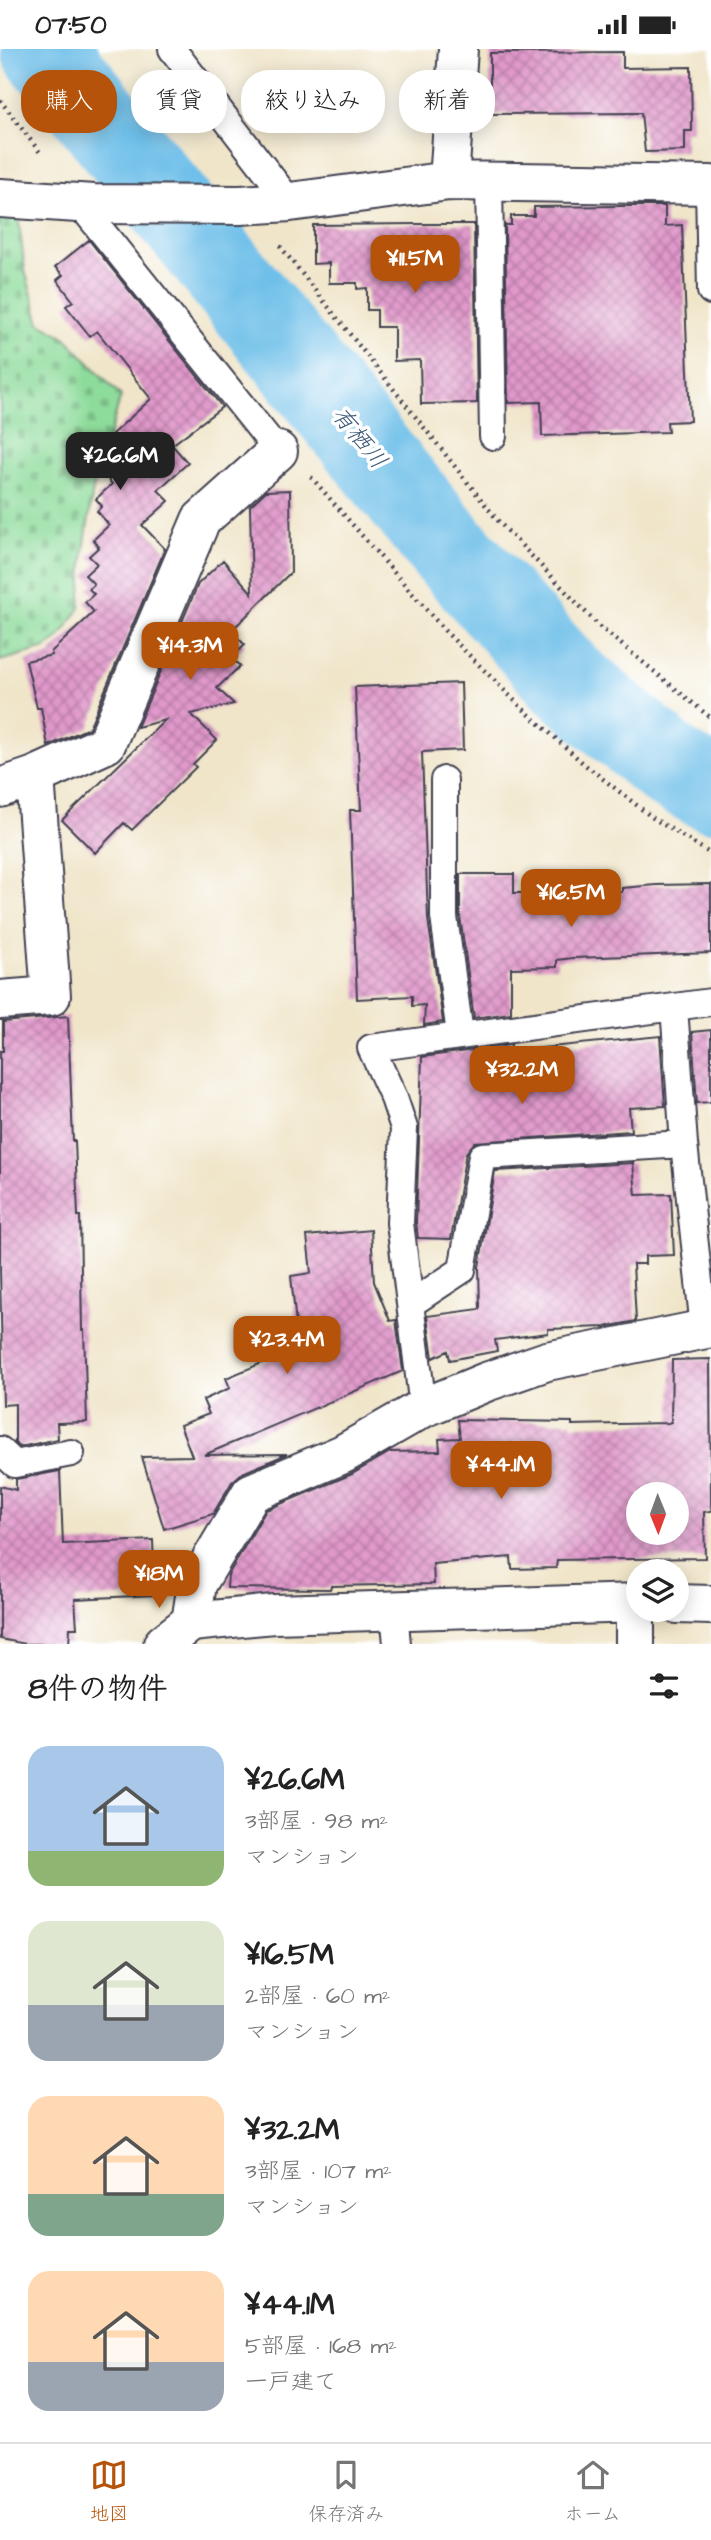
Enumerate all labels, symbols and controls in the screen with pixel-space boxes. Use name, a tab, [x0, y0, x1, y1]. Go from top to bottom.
text: 07:50	[35, 7, 107, 43]
chip: 購入	[21, 70, 117, 133]
chip: 賃貸	[131, 70, 227, 133]
chip: 絞り込み	[241, 70, 385, 133]
chip: 新着	[399, 70, 495, 133]
pin: ¥11.5M	[358, 236, 472, 295]
text: ¥11.5M	[387, 242, 443, 274]
water label: 有栖川	[323, 399, 395, 477]
pin: ¥26.6M	[63, 433, 177, 492]
text: ¥26.6M	[82, 439, 158, 471]
pin: ¥14.3M	[133, 623, 247, 682]
text: ¥14.3M	[158, 629, 222, 661]
pin: ¥16.5M	[514, 869, 628, 929]
text: ¥16.5M	[537, 876, 605, 908]
pin: ¥32.2M	[465, 1047, 579, 1106]
text: ¥32.2M	[486, 1053, 558, 1085]
pin: ¥23.4M	[230, 1317, 344, 1376]
text: ¥23.4M	[249, 1323, 325, 1355]
pin: ¥44.1M	[444, 1441, 558, 1501]
text: ¥44.1M	[467, 1448, 535, 1480]
north arrow	[626, 1482, 690, 1545]
map controls	[626, 1482, 689, 1622]
pin: ¥18M	[118, 1551, 200, 1610]
text: ¥18M	[134, 1557, 184, 1589]
button: layers	[626, 1559, 689, 1622]
icon: filters	[645, 1667, 683, 1705]
text: 8件の物件	[28, 1668, 167, 1710]
text: ¥26.6M	[245, 1759, 345, 1801]
icon: home	[84, 1774, 168, 1858]
text: 3部屋 · 98 m²	[245, 1805, 388, 1837]
text: マンション	[245, 1841, 359, 1873]
text: ¥16.5M	[245, 1934, 334, 1976]
icon: home	[84, 1949, 168, 2033]
text: 2部屋 · 60 m²	[245, 1980, 390, 2012]
text: マンション	[245, 2016, 359, 2048]
text: ¥32.2M	[245, 2109, 340, 2151]
icon: home	[84, 2124, 168, 2208]
text: 3部屋 · 107 m²	[245, 2155, 392, 2187]
text: マンション	[245, 2191, 359, 2223]
text: ¥44.1M	[245, 2284, 335, 2326]
icon: home	[84, 2299, 168, 2383]
text: 5部屋 · 168 m²	[245, 2330, 397, 2362]
text: 一戸建て	[245, 2366, 337, 2398]
tab: 地図	[90, 2456, 128, 2528]
tab: 保存済み	[308, 2456, 384, 2528]
tab: ホーム	[565, 2456, 621, 2528]

